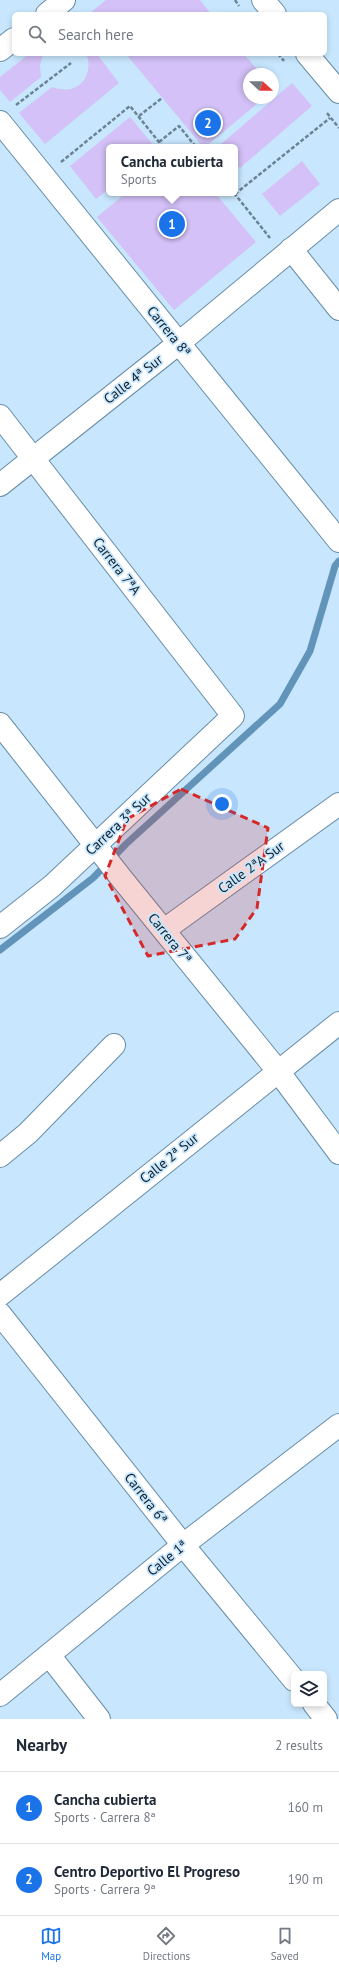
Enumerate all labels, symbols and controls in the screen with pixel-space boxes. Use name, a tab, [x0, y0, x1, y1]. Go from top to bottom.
search box	[12, 12, 327, 56]
icon: search	[26, 23, 48, 45]
text: Search here	[58, 25, 134, 44]
north arrow	[243, 68, 279, 104]
pin: 2	[195, 108, 221, 138]
popup	[106, 144, 238, 196]
text: Cancha cubierta	[121, 152, 223, 171]
text: Sports	[121, 171, 156, 188]
pin: 1	[159, 209, 185, 239]
street label: Carrera 8ª	[143, 302, 195, 360]
street label: Calle 4ª Sur	[100, 350, 166, 408]
street label: Carrera 7ªA	[89, 534, 146, 599]
street label: Carrera 3ª Sur	[81, 789, 155, 859]
your location	[212, 794, 232, 814]
street label: Calle 2ªA Sur	[214, 837, 288, 897]
street label: Carrera 7ª	[144, 909, 196, 967]
street label: Calle 2ª Sur	[136, 1129, 202, 1187]
street label: Carrera 6ª	[120, 1469, 172, 1527]
street label: Calle 1ª	[143, 1536, 191, 1580]
map controls	[291, 1671, 327, 1707]
button: layers	[291, 1671, 327, 1707]
text: Nearby	[16, 1734, 67, 1756]
text: 2 results	[275, 1737, 323, 1754]
text: Cancha cubierta	[54, 1790, 156, 1809]
text: 1	[25, 1799, 33, 1816]
text: 160 m	[288, 1799, 323, 1816]
text: Sports · Carrera 8ª	[54, 1809, 156, 1826]
text: Centro Deportivo El Progreso	[54, 1862, 240, 1881]
text: 2	[25, 1871, 33, 1888]
text: 190 m	[288, 1871, 323, 1888]
text: Sports · Carrera 9ª	[54, 1881, 156, 1898]
tab: Map	[40, 1925, 62, 1963]
tab: Directions	[143, 1925, 190, 1963]
tab: Saved	[271, 1925, 299, 1963]

